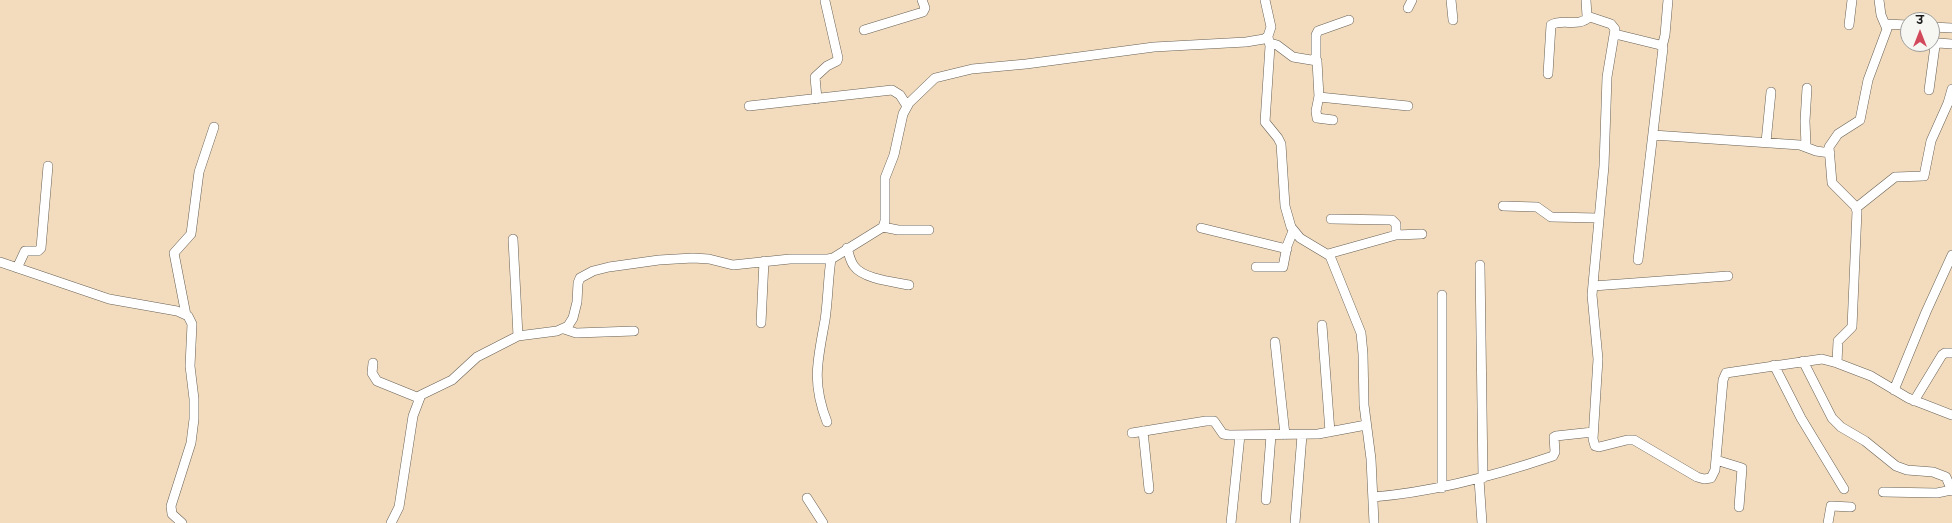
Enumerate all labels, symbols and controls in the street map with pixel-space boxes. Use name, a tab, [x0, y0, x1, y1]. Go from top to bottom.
north arrow	[1900, 12, 1940, 52]
text: उ	[1916, 13, 1924, 28]

